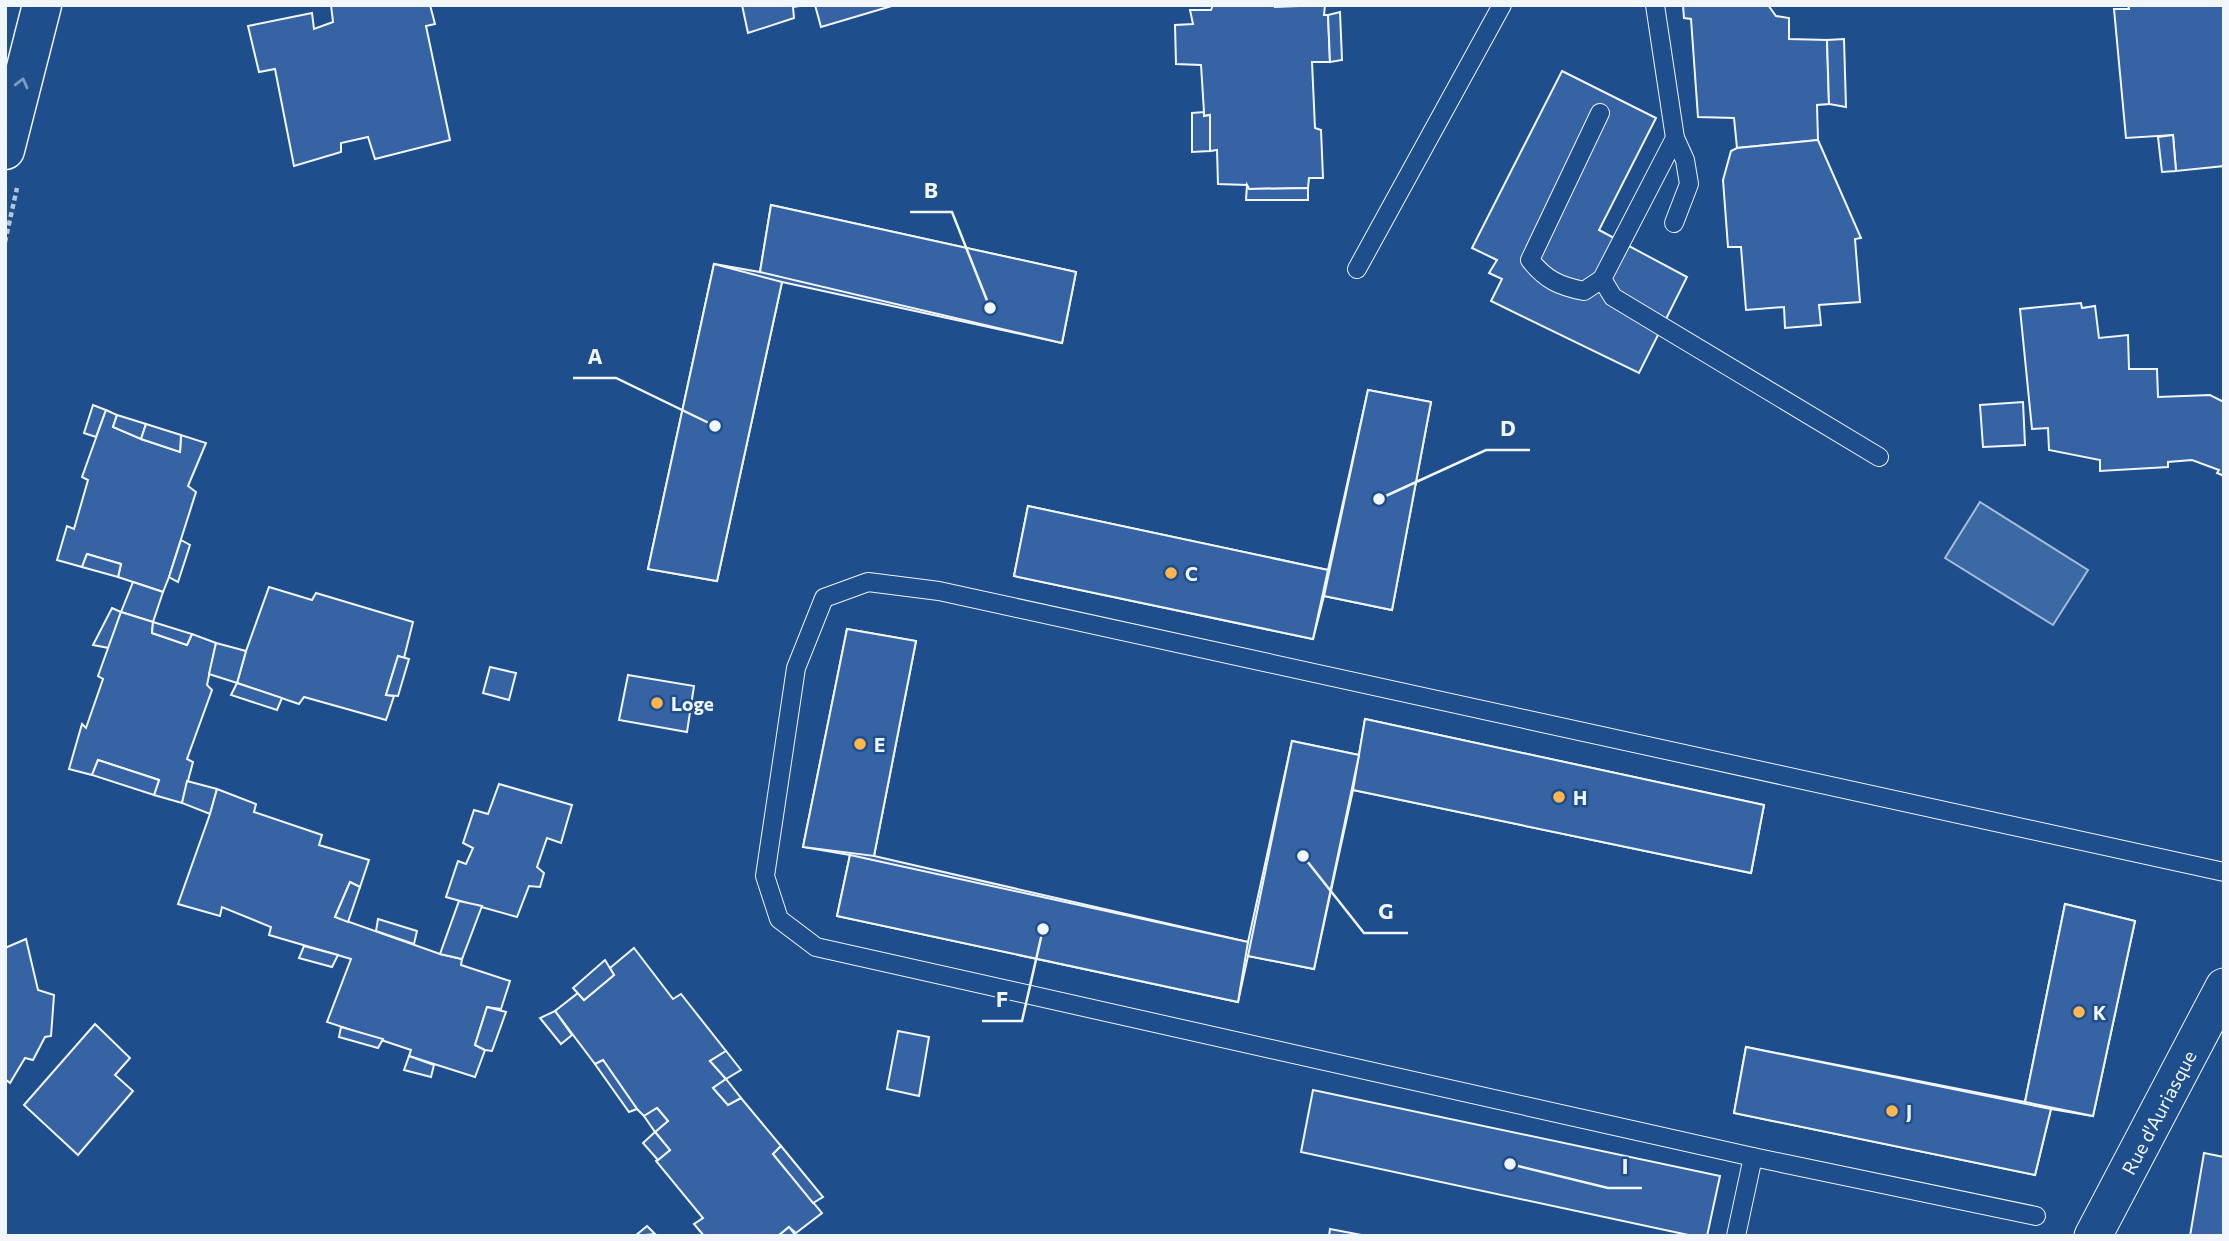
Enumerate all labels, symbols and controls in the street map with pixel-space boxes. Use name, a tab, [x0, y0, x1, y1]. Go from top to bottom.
one-way arrow	[14, 78, 28, 90]
callout: B	[910, 170, 952, 212]
text: B	[924, 177, 938, 202]
callout: A	[573, 336, 616, 378]
text: A	[587, 343, 603, 368]
callout: D	[1486, 408, 1530, 450]
text: D	[1500, 415, 1516, 440]
place label: C	[1185, 562, 1198, 585]
marker: C	[1163, 565, 1179, 581]
place label: Loge	[671, 692, 714, 715]
marker: Loge	[649, 695, 665, 711]
place label: E	[874, 733, 885, 756]
marker: E	[852, 736, 868, 752]
place label: H	[1573, 786, 1587, 809]
marker: H	[1551, 789, 1567, 805]
callout: G	[1364, 891, 1408, 933]
text: G	[1378, 898, 1394, 923]
callout: F	[982, 979, 1022, 1021]
text: F	[996, 986, 1008, 1011]
place label: K	[2093, 1001, 2106, 1024]
marker: K	[2071, 1004, 2087, 1020]
street label: Rue d'Auriasque	[2116, 1046, 2200, 1178]
place label: J	[1906, 1100, 1912, 1123]
marker: J	[1884, 1103, 1900, 1119]
callout: I	[1608, 1146, 1642, 1188]
text: I	[1622, 1153, 1628, 1178]

